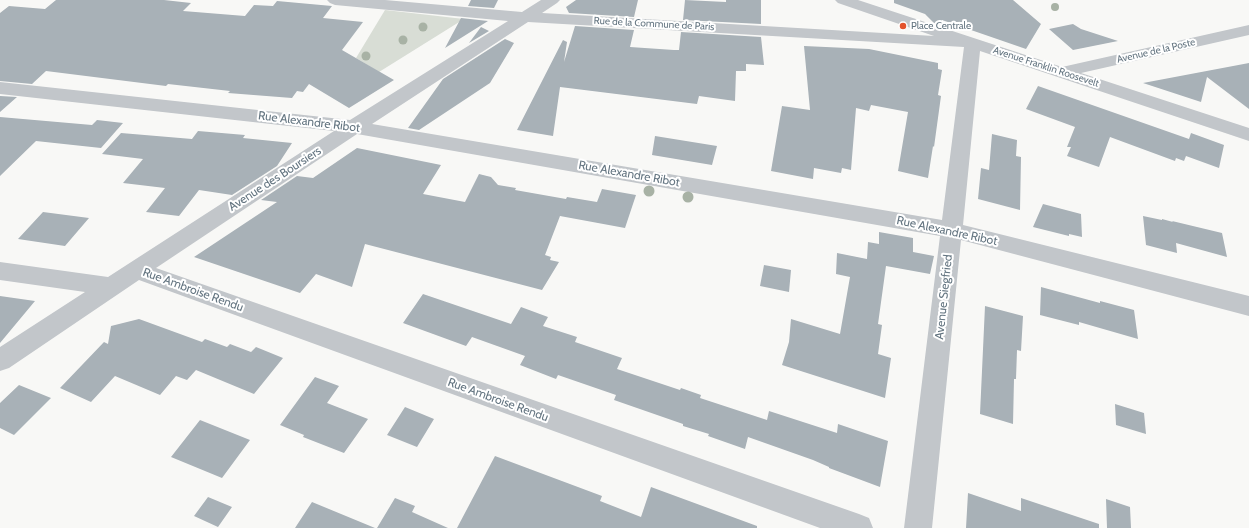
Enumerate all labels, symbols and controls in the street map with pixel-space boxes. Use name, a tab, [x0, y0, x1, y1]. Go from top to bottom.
street label: Rue de la Commune de Paris	[593, 15, 715, 33]
place label: Place Centrale	[911, 20, 971, 32]
marker: Place Centrale	[898, 21, 908, 31]
street label: Avenue de la Poste	[1116, 36, 1196, 66]
street label: Avenue Franklin Roosevelt	[992, 44, 1100, 90]
street label: Rue Alexandre Ribot	[257, 109, 361, 135]
street label: Avenue des Boursiers	[226, 144, 324, 214]
street label: Rue Alexandre Ribot	[577, 158, 681, 190]
street label: Rue Alexandre Ribot	[895, 213, 999, 249]
street label: Avenue Siegfried	[932, 254, 956, 340]
street label: Rue Ambroise Rendu	[141, 265, 245, 315]
street label: Rue Ambroise Rendu	[446, 375, 550, 425]

